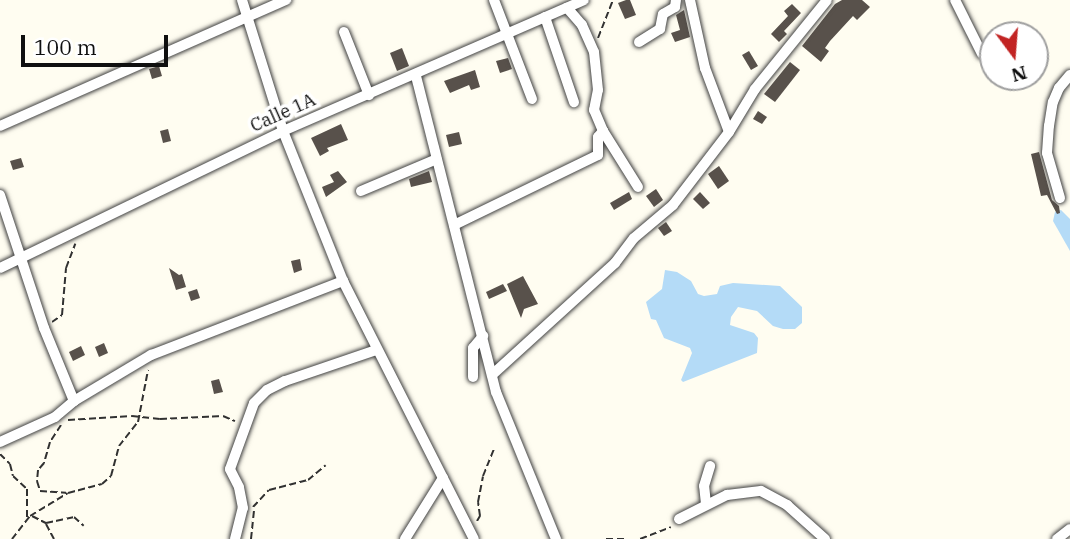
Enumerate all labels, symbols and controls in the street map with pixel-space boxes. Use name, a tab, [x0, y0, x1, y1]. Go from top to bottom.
scale bar	[24, 21, 172, 65]
north arrow	[979, 21, 1049, 91]
text: 100 m	[34, 33, 97, 61]
text: N	[1009, 61, 1030, 88]
street label: Calle 1A	[247, 89, 319, 137]

